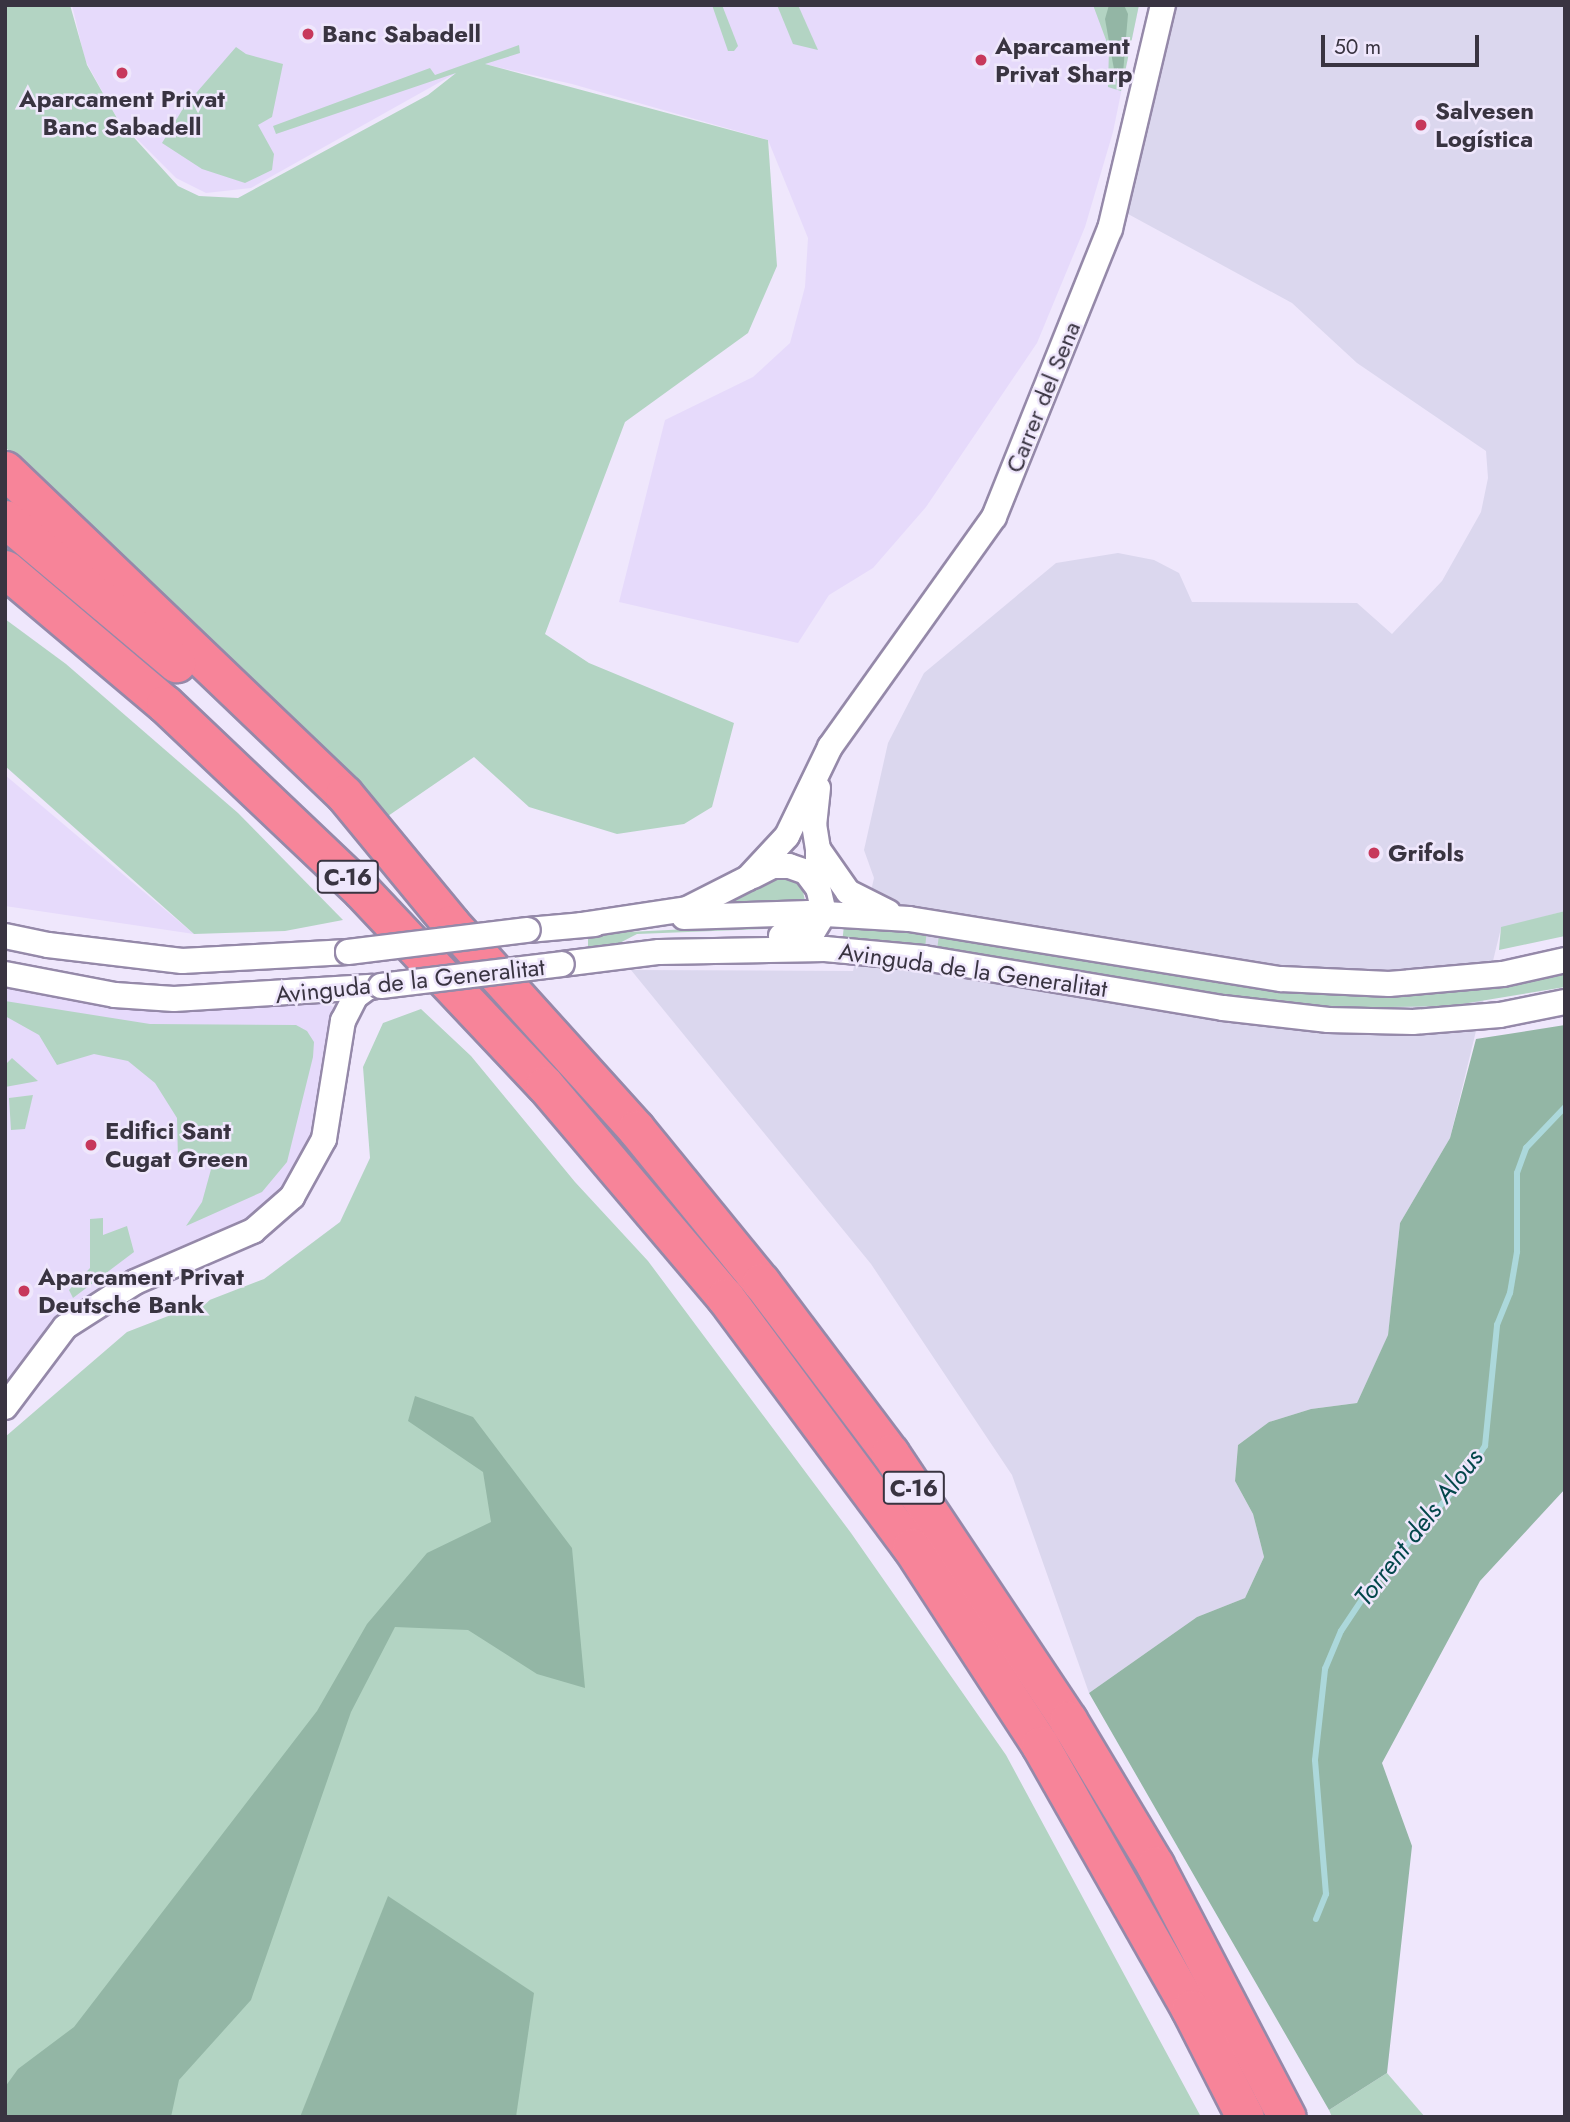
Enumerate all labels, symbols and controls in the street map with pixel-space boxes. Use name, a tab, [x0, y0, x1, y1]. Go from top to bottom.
place label: Banc Sabadell	[322, 20, 481, 48]
scale bar	[1325, 21, 1482, 65]
marker: Banc Sabadell	[300, 26, 316, 42]
place label: Aparcament Privat Sharp	[995, 32, 1133, 88]
text: 50 m	[1334, 32, 1381, 62]
marker: Aparcament Privat Sharp	[973, 52, 989, 68]
marker: Aparcament Privat Banc Sabadell	[114, 65, 130, 81]
place label: Aparcament Privat Banc Sabadell	[19, 85, 225, 141]
place label: Salvesen Logística	[1435, 97, 1534, 153]
marker: Salvesen Logística	[1413, 117, 1429, 133]
street label: Carrer del Sena	[1000, 317, 1086, 477]
place label: Grifols	[1388, 839, 1464, 867]
marker: Grifols	[1366, 845, 1382, 861]
road number: C-16	[316, 858, 380, 897]
street label: Avinguda de la Generalitat	[837, 937, 1109, 1003]
street label: Avinguda de la Generalitat	[274, 953, 546, 1009]
place label: Edifici Sant Cugat Green	[105, 1117, 248, 1173]
marker: Edifici Sant Cugat Green	[83, 1137, 99, 1153]
place label: Aparcament Privat Deutsche Bank	[38, 1263, 244, 1319]
marker: Aparcament Privat Deutsche Bank	[16, 1283, 32, 1299]
water label: Torrent dels Alous	[1348, 1443, 1490, 1613]
road number: C-16	[883, 1469, 946, 1508]

